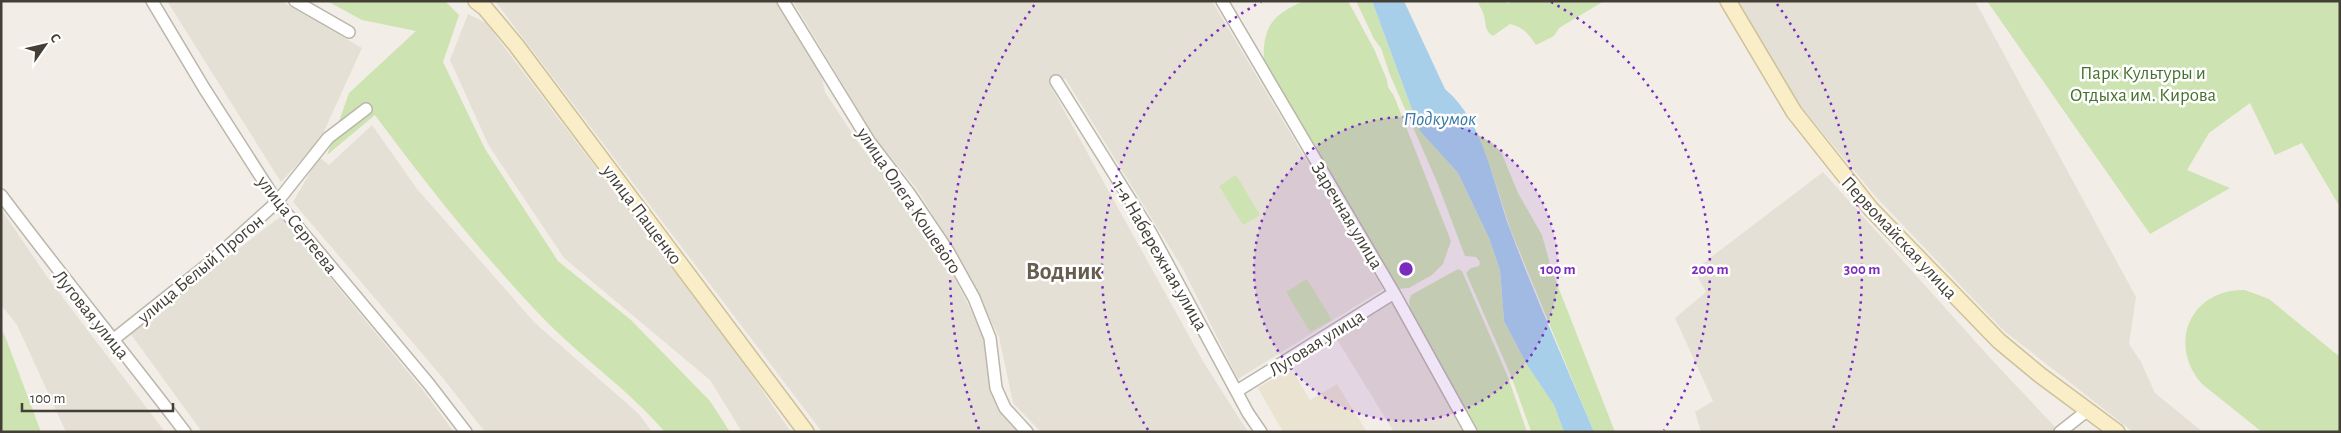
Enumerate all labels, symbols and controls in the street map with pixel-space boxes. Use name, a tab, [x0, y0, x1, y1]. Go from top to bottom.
north arrow	[20, 20, 70, 70]
text: С	[47, 31, 63, 46]
park label: Парк Культуры и Отдыха им. Кирова	[2070, 64, 2216, 105]
water label: Подкумок	[1404, 109, 1477, 129]
street label: улица Олега Кошевого	[852, 123, 965, 277]
street label: Заречная улица	[1307, 159, 1386, 273]
street label: улица Пащенко	[598, 161, 685, 268]
street label: улица Сергеева	[252, 172, 341, 277]
street label: Первомайская улица	[1837, 173, 1961, 303]
street label: 1-я Набережная улица	[1109, 177, 1211, 335]
street label: улица Белый Прогон	[134, 211, 268, 328]
district label: Водник	[1026, 260, 1102, 284]
centre of rings	[1397, 260, 1415, 278]
text: 100 m	[1540, 262, 1576, 277]
text: 200 m	[1691, 262, 1729, 277]
text: 300 m	[1844, 262, 1880, 277]
street label: Луговая улица	[49, 267, 133, 363]
street label: Луговая улица	[1266, 306, 1368, 380]
scale bar	[22, 380, 174, 412]
text: 100 m	[30, 391, 65, 406]

